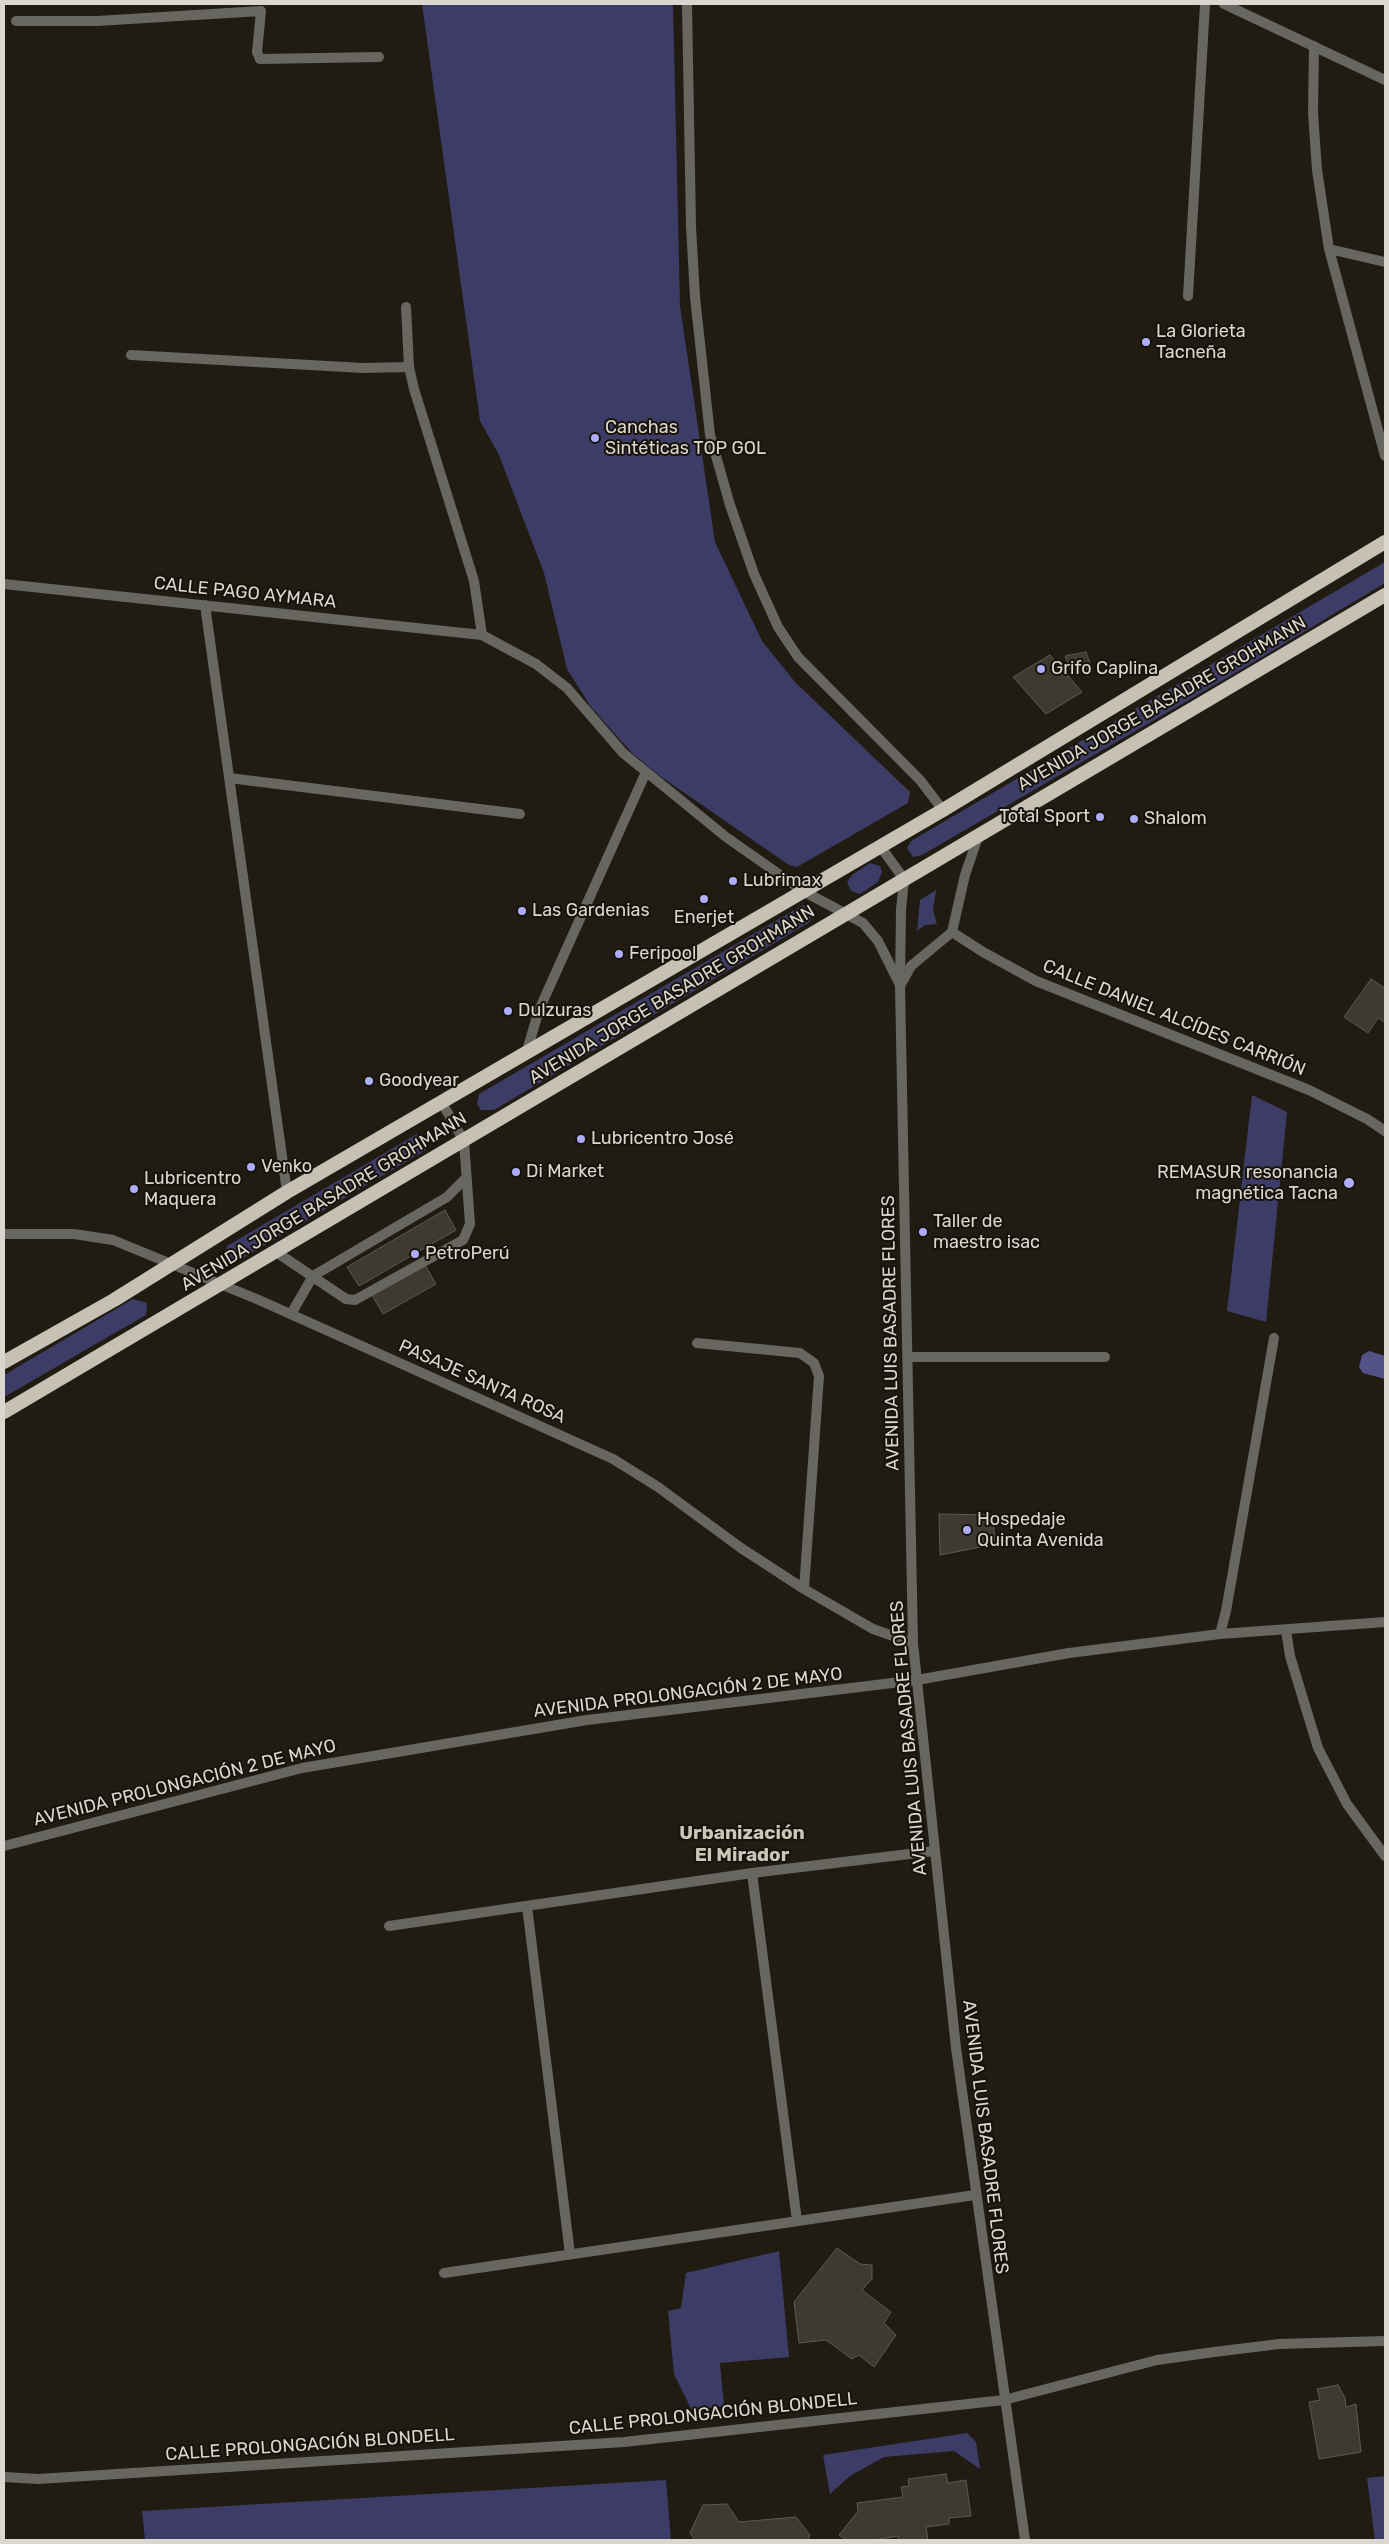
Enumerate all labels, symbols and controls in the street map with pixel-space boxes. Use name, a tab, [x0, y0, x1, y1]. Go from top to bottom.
place label: La Glorieta Tacneña	[1156, 321, 1246, 364]
marker: La Glorieta Tacneña	[1140, 336, 1152, 348]
place label: Canchas Sintéticas TOP GOL	[605, 417, 766, 459]
marker: Canchas Sintéticas TOP GOL	[589, 432, 601, 444]
street label: CALLE PAGO AYMARA	[153, 573, 337, 613]
street label: AVENIDA JORGE BASADRE GROHMANN	[1014, 612, 1310, 796]
place label: Grifo Caplina	[1051, 658, 1158, 680]
marker: Grifo Caplina	[1035, 663, 1047, 675]
place label: Total Sport	[999, 806, 1090, 828]
place label: Shalom	[1144, 808, 1207, 830]
marker: Total Sport	[1094, 811, 1106, 823]
marker: Shalom	[1128, 813, 1140, 825]
place label: Lubrimax	[743, 870, 821, 892]
marker: Lubrimax	[727, 875, 739, 887]
marker: Enerjet	[698, 893, 710, 905]
place label: Las Gardenias	[532, 900, 650, 922]
street label: AVENIDA JORGE BASADRE GROHMANN	[525, 901, 819, 1089]
marker: Las Gardenias	[516, 905, 528, 917]
place label: Enerjet	[674, 907, 734, 929]
place label: Feripool	[629, 943, 696, 965]
marker: Feripool	[613, 948, 625, 960]
street label: CALLE DANIEL ALCÍDES CARRIÓN	[1039, 955, 1309, 1081]
place label: Dulzuras	[518, 1000, 591, 1022]
marker: Dulzuras	[502, 1005, 514, 1017]
place label: Goodyear	[379, 1070, 459, 1092]
marker: Goodyear	[363, 1075, 375, 1087]
street label: AVENIDA JORGE BASADRE GROHMANN	[177, 1108, 471, 1296]
place label: Lubricentro José	[591, 1128, 734, 1150]
marker: Lubricentro José	[575, 1133, 587, 1145]
place label: Venko	[261, 1156, 312, 1178]
marker: Venko	[245, 1161, 257, 1173]
place label: Di Market	[526, 1161, 604, 1183]
place label: REMASUR resonancia magnética Tacna	[1157, 1162, 1338, 1204]
marker: Di Market	[510, 1166, 522, 1178]
place label: Lubricentro Maquera	[144, 1168, 241, 1210]
marker: REMASUR resonancia magnética Tacna	[1342, 1176, 1356, 1190]
marker: Lubricentro Maquera	[128, 1183, 140, 1195]
street label: AVENIDA LUIS BASADRE FLORES	[878, 1195, 904, 1471]
place label: Taller de maestro isac	[933, 1211, 1040, 1254]
marker: Taller de maestro isac	[917, 1226, 929, 1238]
place label: PetroPerú	[425, 1243, 510, 1265]
marker: PetroPerú	[409, 1248, 421, 1260]
street label: PASAJE SANTA ROSA	[395, 1335, 569, 1429]
place label: Hospedaje Quinta Avenida	[977, 1509, 1104, 1552]
marker: Hospedaje Quinta Avenida	[961, 1524, 973, 1536]
street label: AVENIDA LUIS BASADRE FLORES	[886, 1600, 932, 1876]
street label: AVENIDA PROLONGACIÓN 2 DE MAYO	[532, 1663, 844, 1723]
street label: AVENIDA PROLONGACIÓN 2 DE MAYO	[32, 1735, 338, 1831]
district label: Urbanización El Mirador	[679, 1823, 805, 1867]
street label: AVENIDA LUIS BASADRE FLORES	[957, 1999, 1013, 2275]
street label: CALLE PROLONGACIÓN BLONDELL	[568, 2388, 858, 2440]
street label: CALLE PROLONGACIÓN BLONDELL	[165, 2424, 455, 2466]

